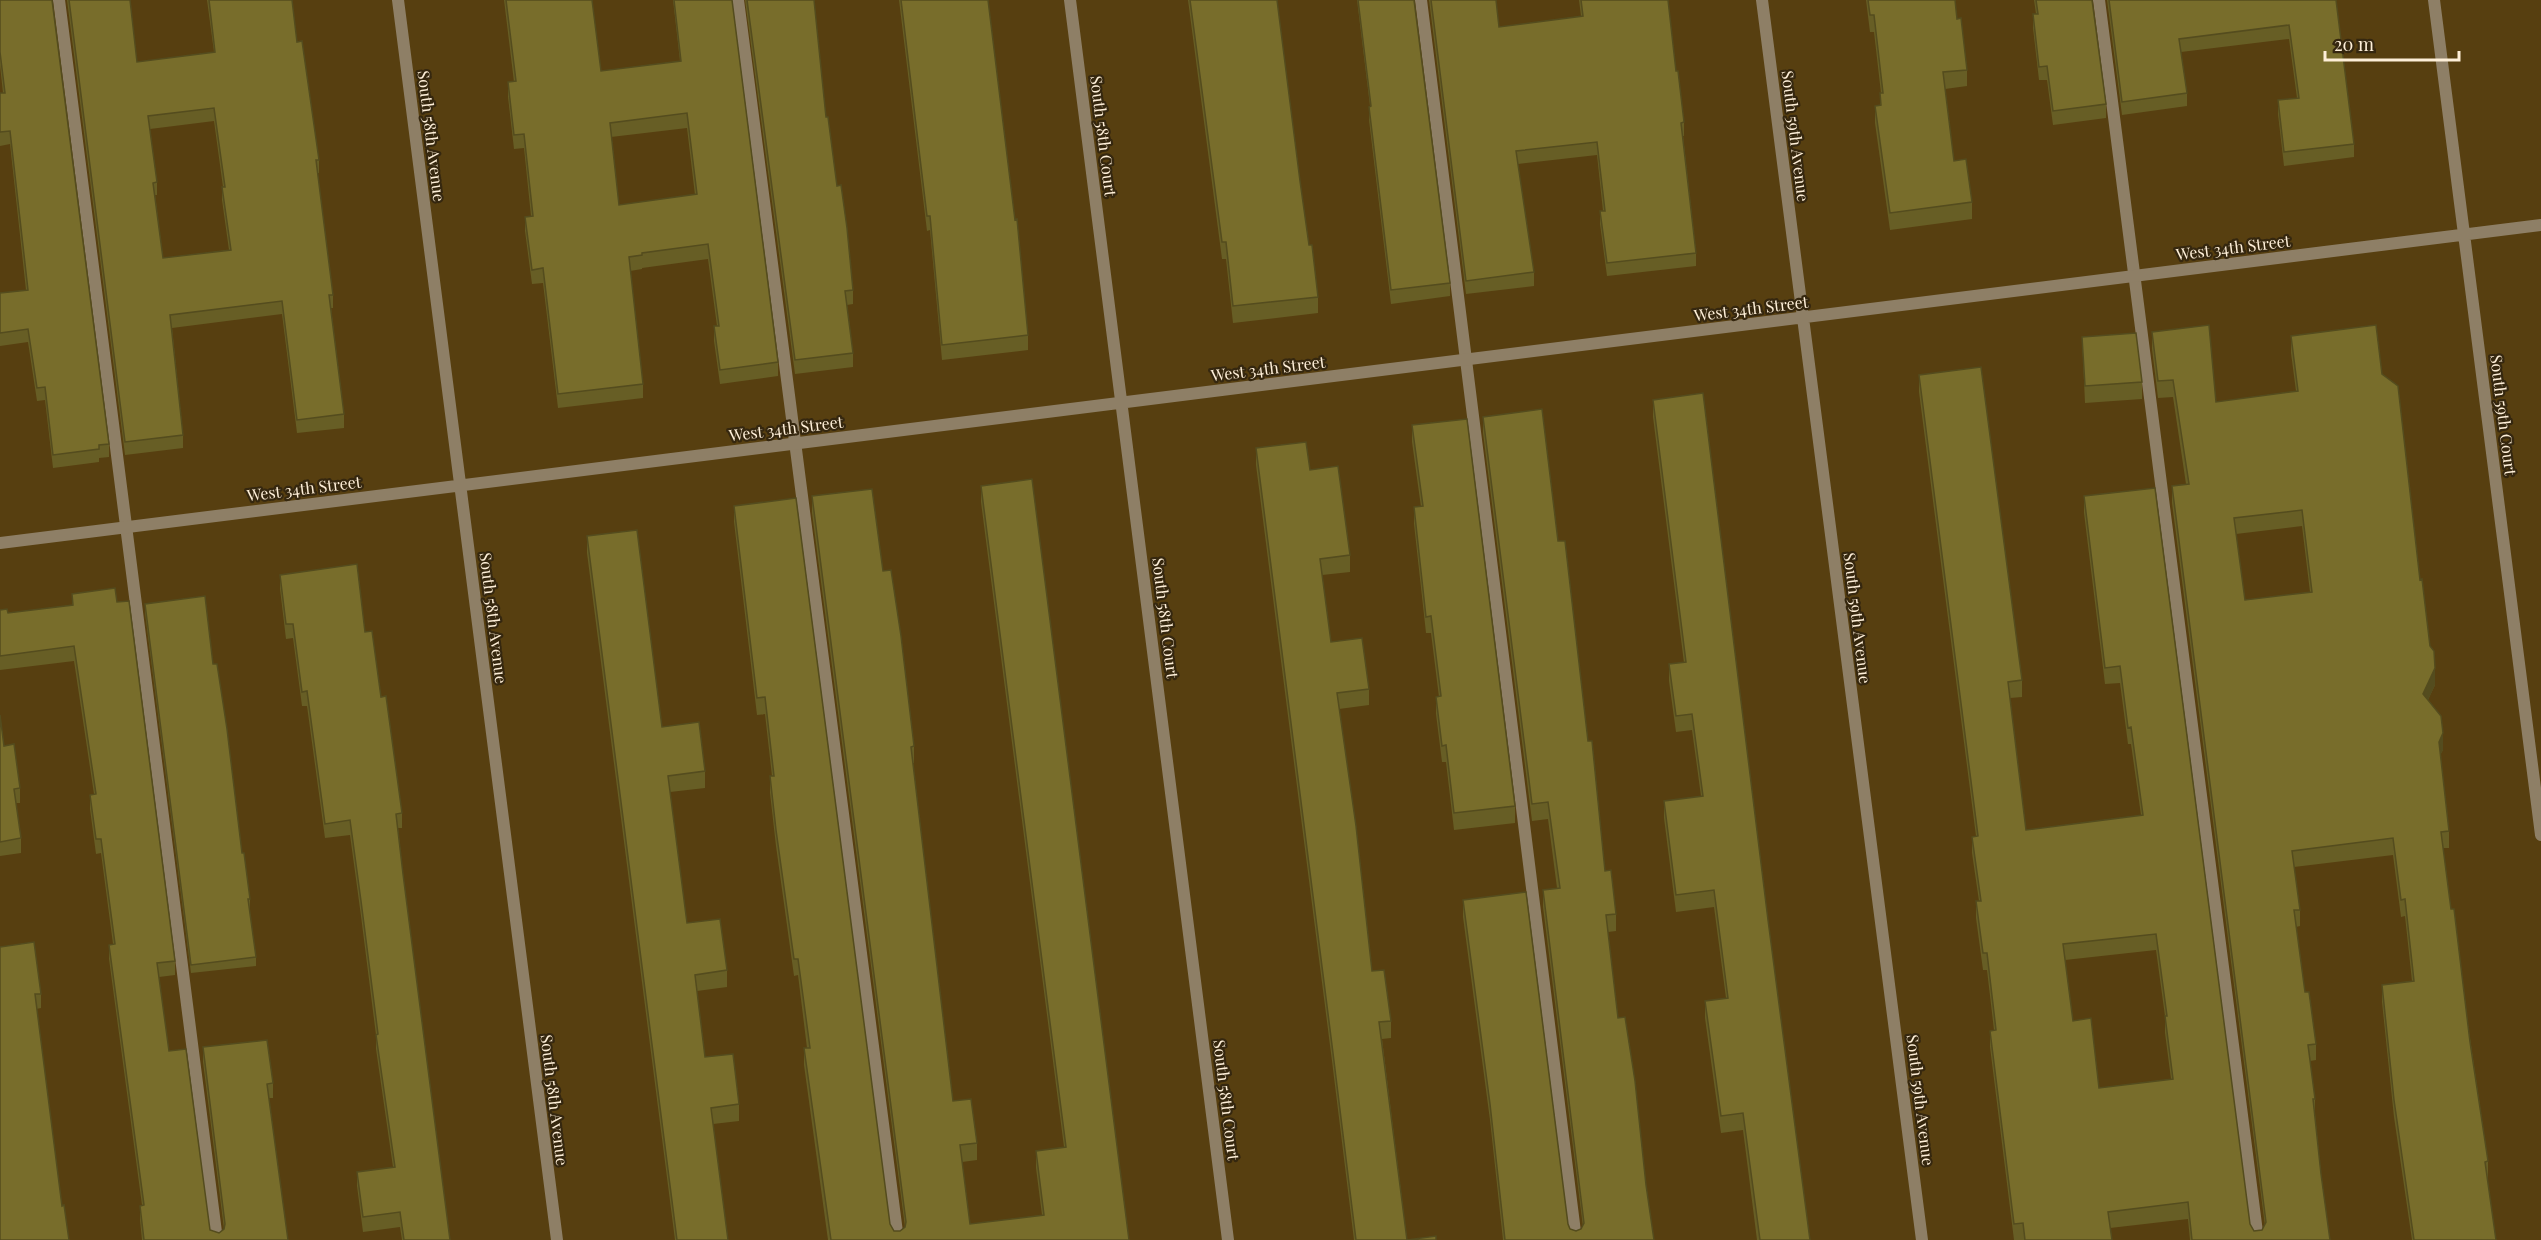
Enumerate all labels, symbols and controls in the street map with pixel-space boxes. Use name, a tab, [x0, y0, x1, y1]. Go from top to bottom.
scale bar	[2325, 24, 2458, 62]
text: 20 m	[2334, 32, 2374, 56]
street label: South 58th Avenue	[414, 69, 450, 203]
street label: South 59th Avenue	[1778, 69, 1814, 203]
street label: South 58th Court	[1086, 74, 1122, 198]
street label: West 34th Street	[2174, 230, 2292, 265]
street label: West 34th Street	[1692, 291, 1810, 326]
street label: West 34th Street	[1209, 351, 1327, 386]
street label: South 59th Court	[2486, 353, 2522, 477]
street label: West 34th Street	[727, 411, 845, 446]
street label: West 34th Street	[245, 471, 363, 506]
street label: South 58th Avenue	[476, 551, 512, 685]
street label: South 59th Avenue	[1840, 551, 1876, 685]
street label: South 58th Court	[1148, 556, 1184, 680]
street label: South 58th Avenue	[537, 1033, 573, 1167]
street label: South 59th Avenue	[1903, 1033, 1939, 1167]
street label: South 58th Court	[1209, 1038, 1245, 1162]

